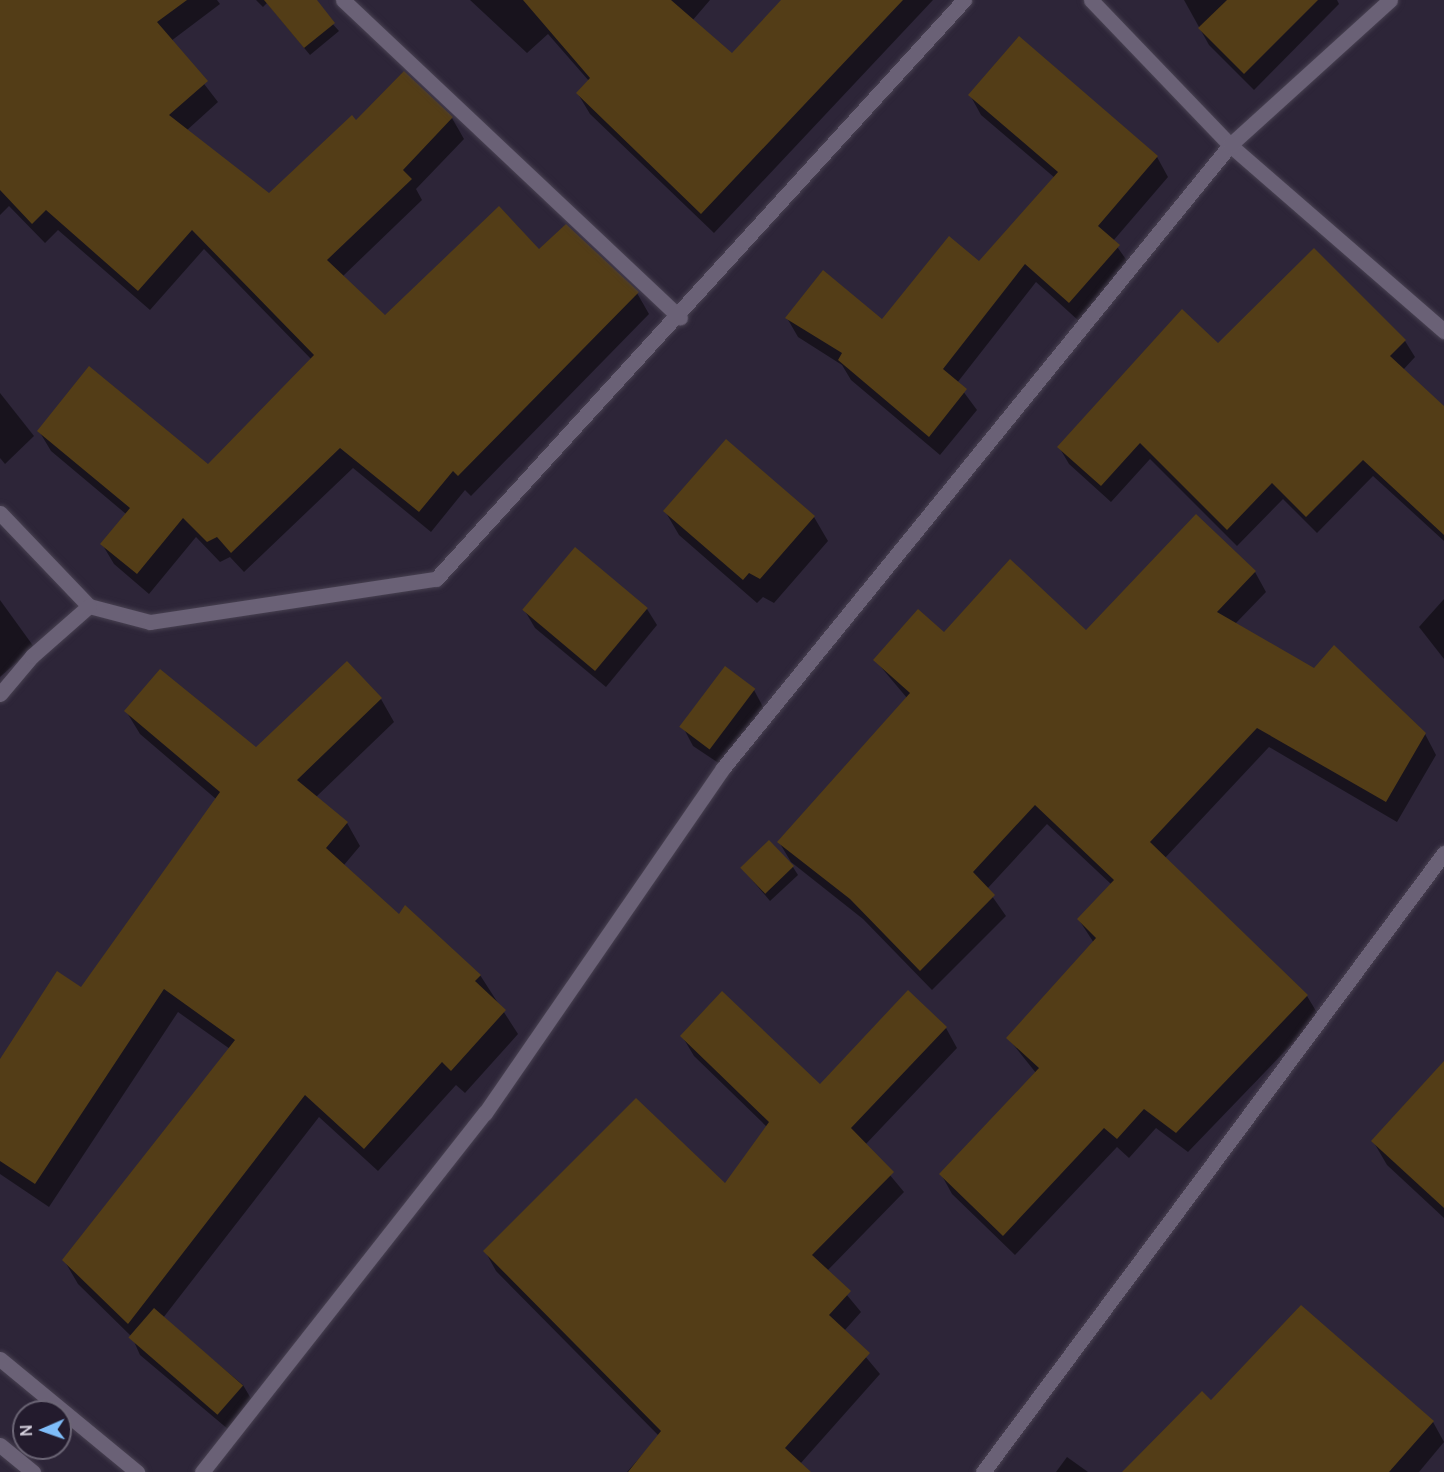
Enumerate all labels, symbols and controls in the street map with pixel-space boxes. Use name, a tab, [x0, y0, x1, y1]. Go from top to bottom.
north arrow	[12, 1400, 72, 1460]
text: N	[15, 1424, 37, 1437]

